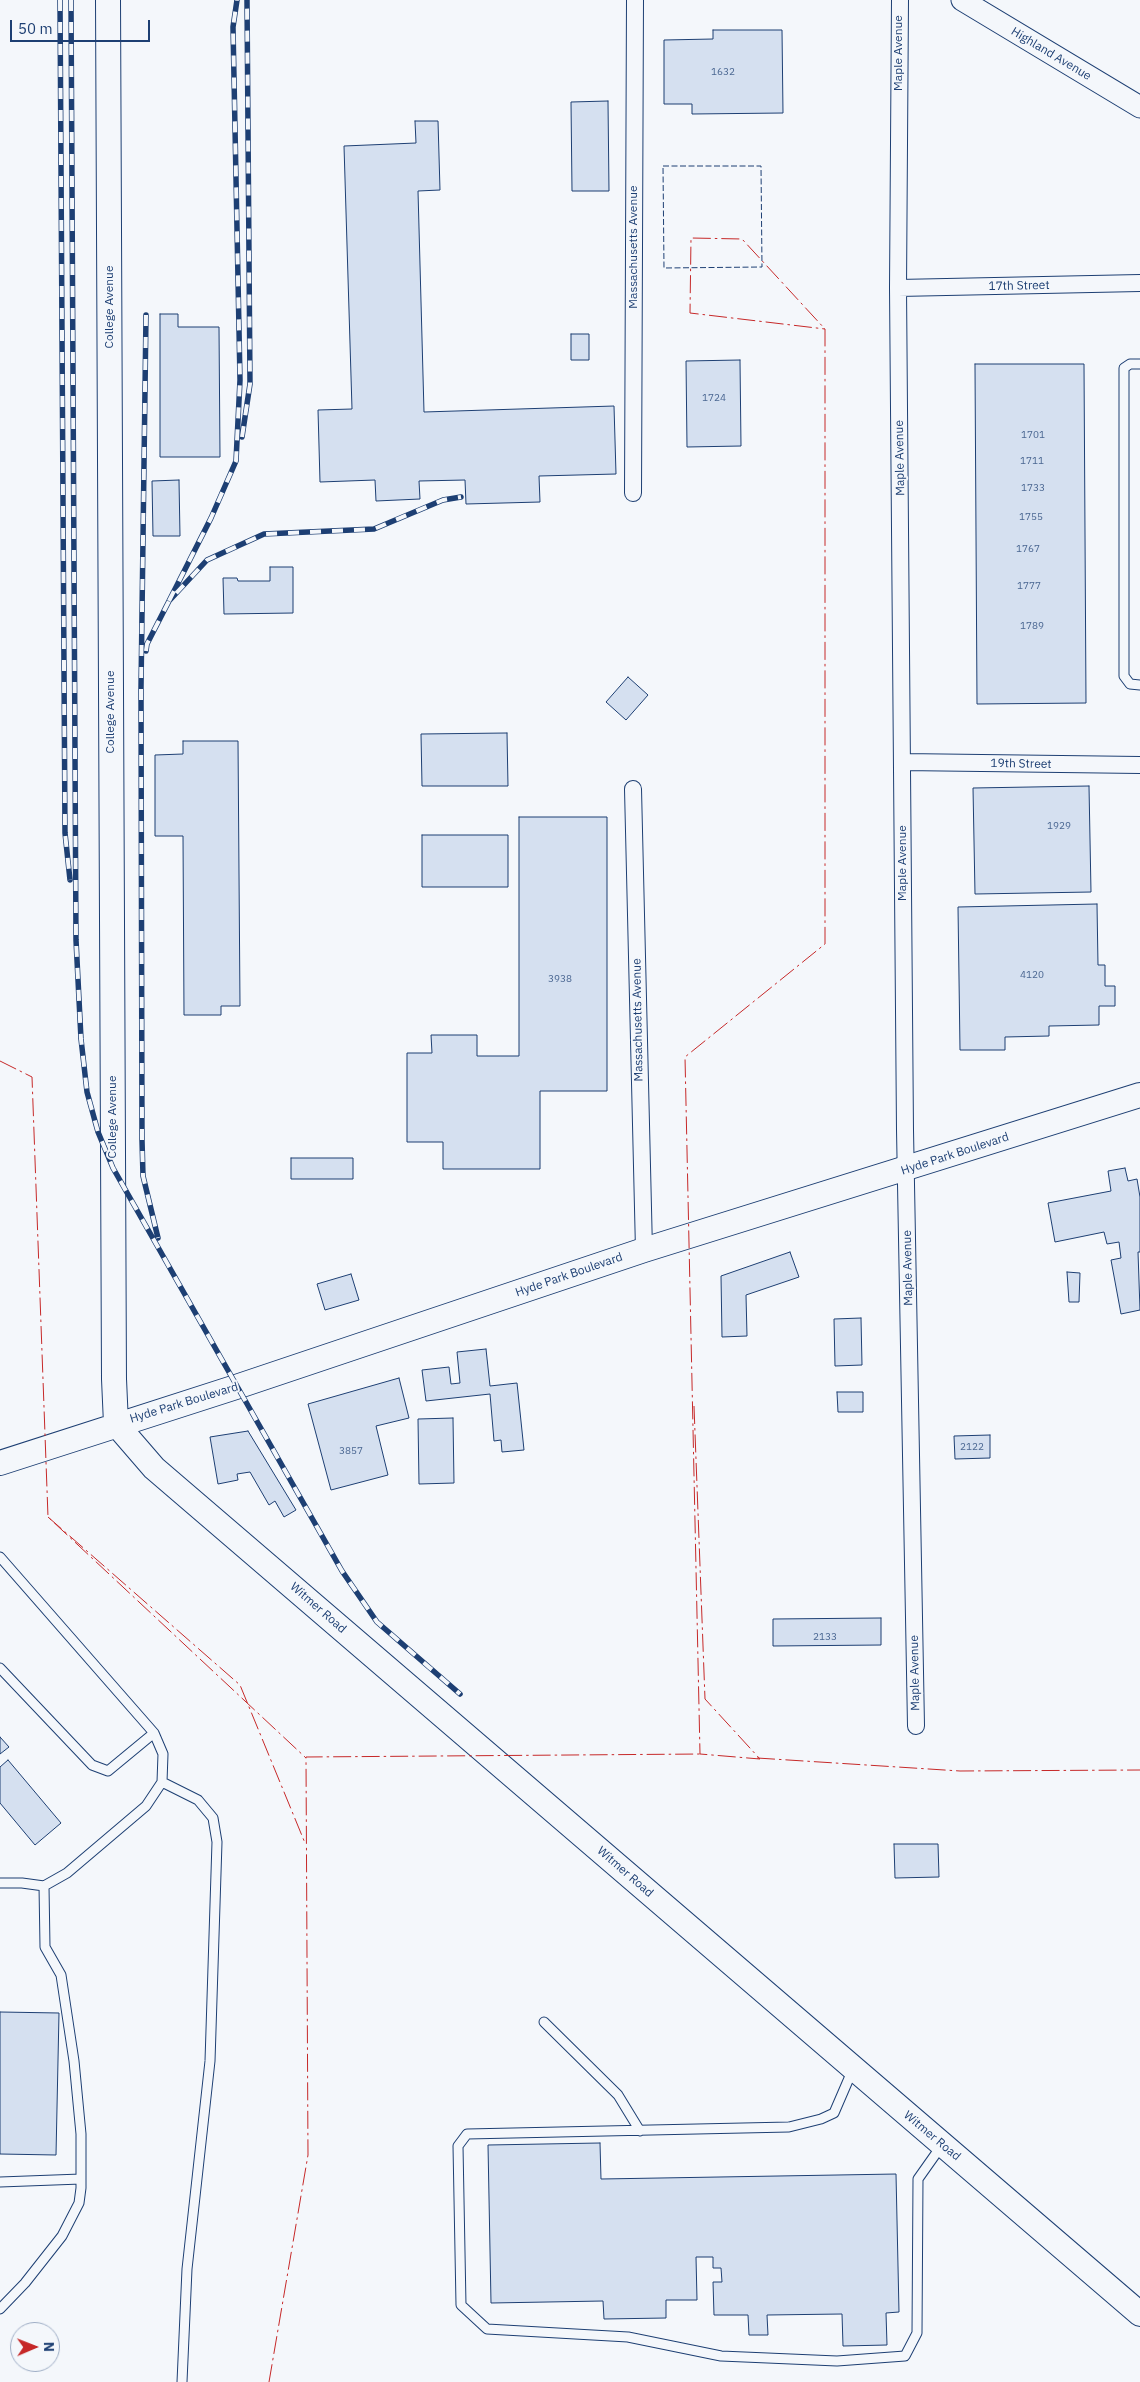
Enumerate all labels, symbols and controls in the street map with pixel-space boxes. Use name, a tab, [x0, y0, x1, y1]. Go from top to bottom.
scale bar	[12, 10, 152, 42]
street label: Maple Avenue	[892, 15, 906, 91]
text: 50 m	[18, 19, 53, 38]
street label: Highland Avenue	[1008, 24, 1094, 84]
house number: 1632	[711, 66, 735, 78]
street label: Massachusetts Avenue	[627, 185, 641, 309]
street label: College Avenue	[103, 266, 117, 348]
street label: 17th Street	[988, 278, 1050, 294]
house number: 1724	[702, 392, 726, 404]
street label: Maple Avenue	[892, 420, 908, 496]
house number: 1701	[1021, 429, 1045, 441]
house number: 1711	[1020, 455, 1044, 467]
house number: 1733	[1021, 482, 1045, 494]
house number: 1755	[1019, 511, 1043, 523]
house number: 1767	[1016, 543, 1040, 555]
house number: 1777	[1017, 580, 1041, 592]
house number: 1789	[1020, 620, 1044, 632]
street label: College Avenue	[104, 671, 118, 753]
street label: 19th Street	[990, 756, 1052, 772]
house number: 1929	[1047, 820, 1071, 832]
street label: Maple Avenue	[896, 825, 910, 901]
street label: Massachusetts Avenue	[630, 958, 646, 1082]
house number: 4120	[1020, 969, 1044, 981]
house number: 3938	[548, 973, 572, 985]
street label: College Avenue	[106, 1076, 120, 1158]
street label: Hyde Park Boulevard	[899, 1130, 1011, 1178]
street label: Maple Avenue	[900, 1230, 916, 1306]
street label: Hyde Park Boulevard	[513, 1250, 625, 1300]
street label: Hyde Park Boulevard	[128, 1380, 240, 1426]
house number: 2122	[960, 1441, 984, 1453]
house number: 3857	[339, 1445, 363, 1457]
street label: Witmer Road	[287, 1580, 349, 1636]
house number: 2133	[813, 1631, 837, 1643]
street label: Maple Avenue	[907, 1635, 923, 1711]
street label: Witmer Road	[594, 1844, 656, 1900]
street label: Witmer Road	[901, 2108, 963, 2164]
north arrow	[10, 2322, 60, 2372]
text: N	[40, 2342, 58, 2352]

